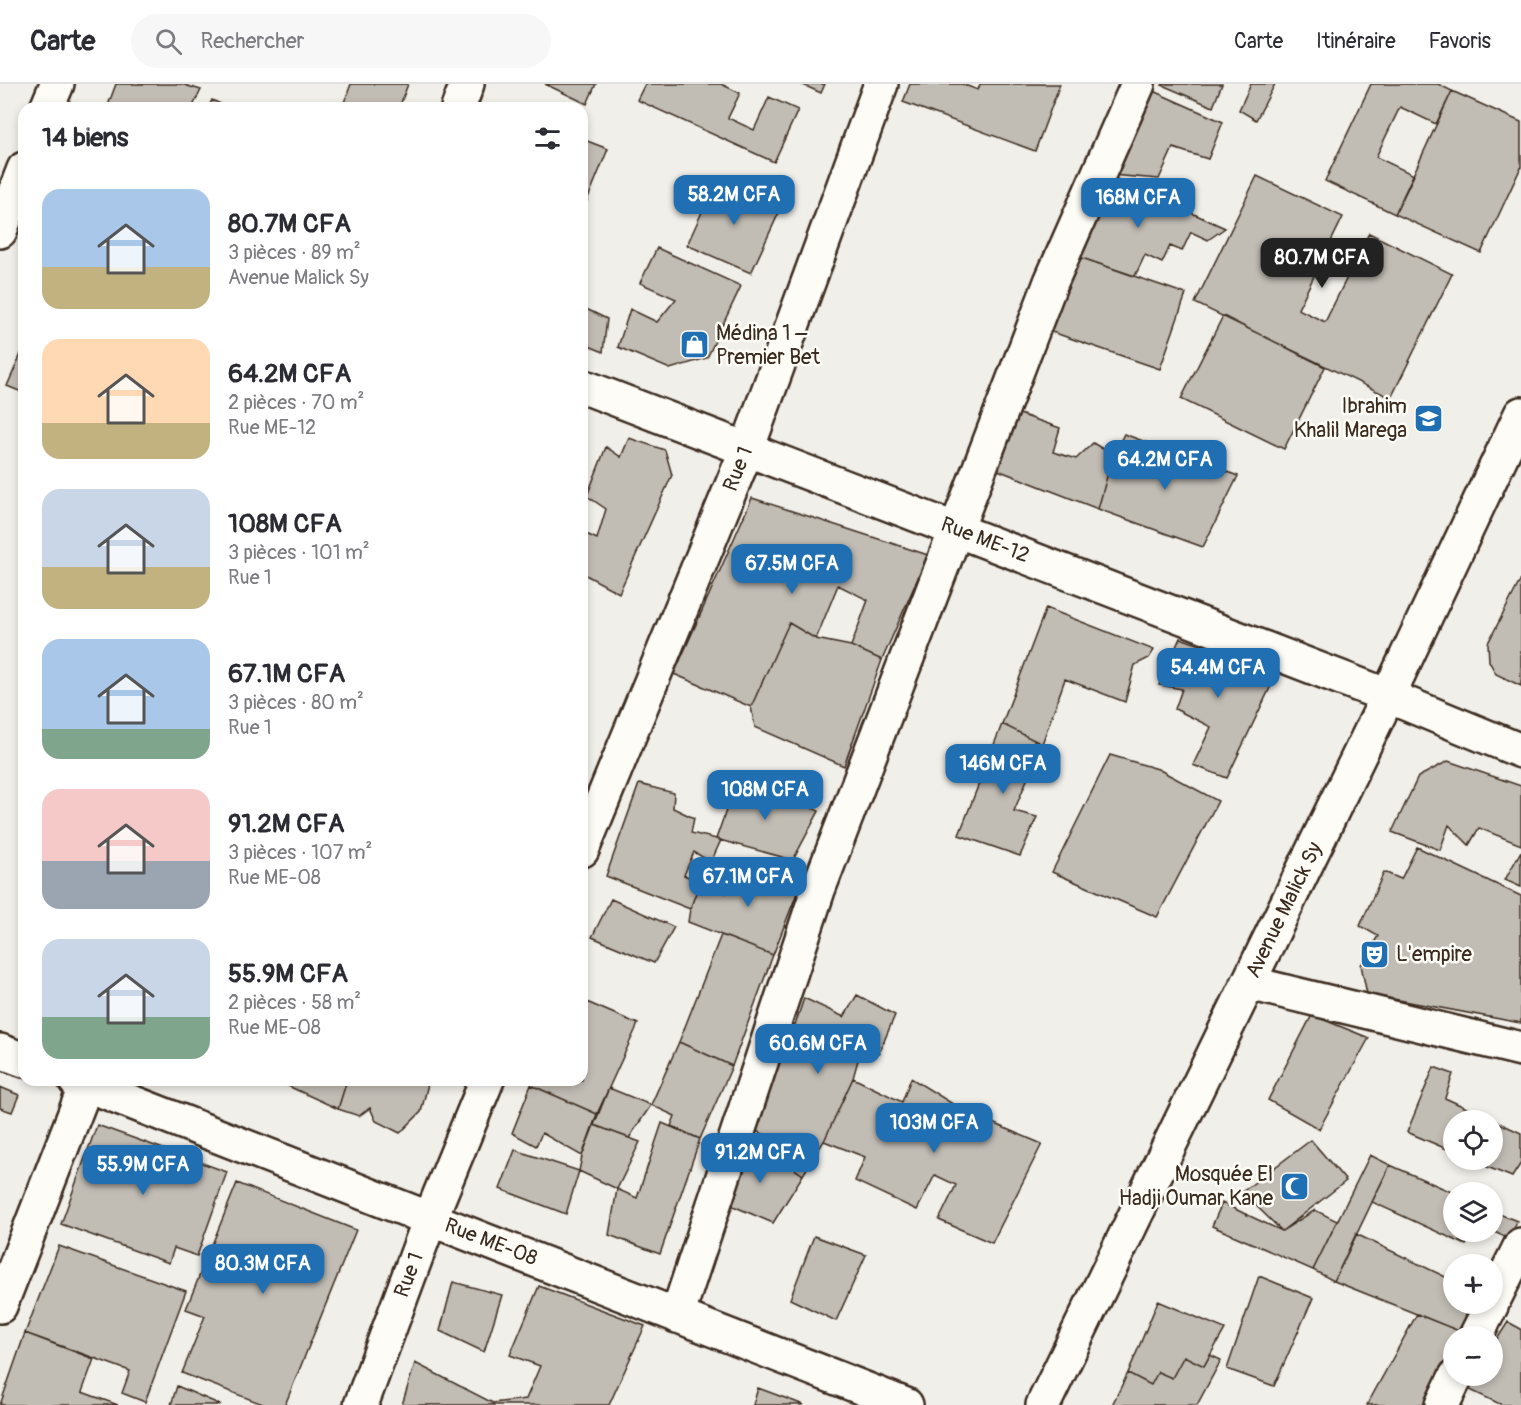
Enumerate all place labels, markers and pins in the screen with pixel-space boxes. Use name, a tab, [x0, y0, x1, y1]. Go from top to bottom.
pin: 58.2M CFA	[665, 175, 803, 226]
pin: 168M CFA	[1076, 178, 1200, 229]
pin: 80.7M CFA	[1253, 238, 1391, 289]
place label: Médina 1 – Premier Bet	[716, 320, 820, 371]
shop icon: Médina 1 – Premier Bet	[679, 329, 711, 361]
place label: Ibrahim Khalil Marega	[1294, 393, 1407, 444]
school or university icon: Ibrahim Khalil Marega	[1412, 402, 1444, 434]
pin: 64.2M CFA	[1096, 440, 1234, 491]
pin: 67.5M CFA	[723, 544, 861, 595]
pin: 54.4M CFA	[1149, 648, 1287, 699]
pin: 146M CFA	[941, 744, 1065, 795]
pin: 108M CFA	[703, 770, 827, 821]
pin: 67.1M CFA	[679, 857, 817, 908]
theatre icon: L'empire	[1359, 938, 1391, 970]
place label: L'empire	[1396, 941, 1473, 968]
pin: 60.6M CFA	[749, 1024, 887, 1075]
pin: 103M CFA	[872, 1103, 996, 1154]
pin: 91.2M CFA	[691, 1133, 829, 1184]
pin: 55.9M CFA	[74, 1145, 212, 1196]
place label: Mosquée El Hadji Oumar Kane	[1119, 1161, 1274, 1212]
mosque icon: Mosquée El Hadji Oumar Kane	[1278, 1170, 1310, 1202]
pin: 80.3M CFA	[194, 1244, 332, 1295]

